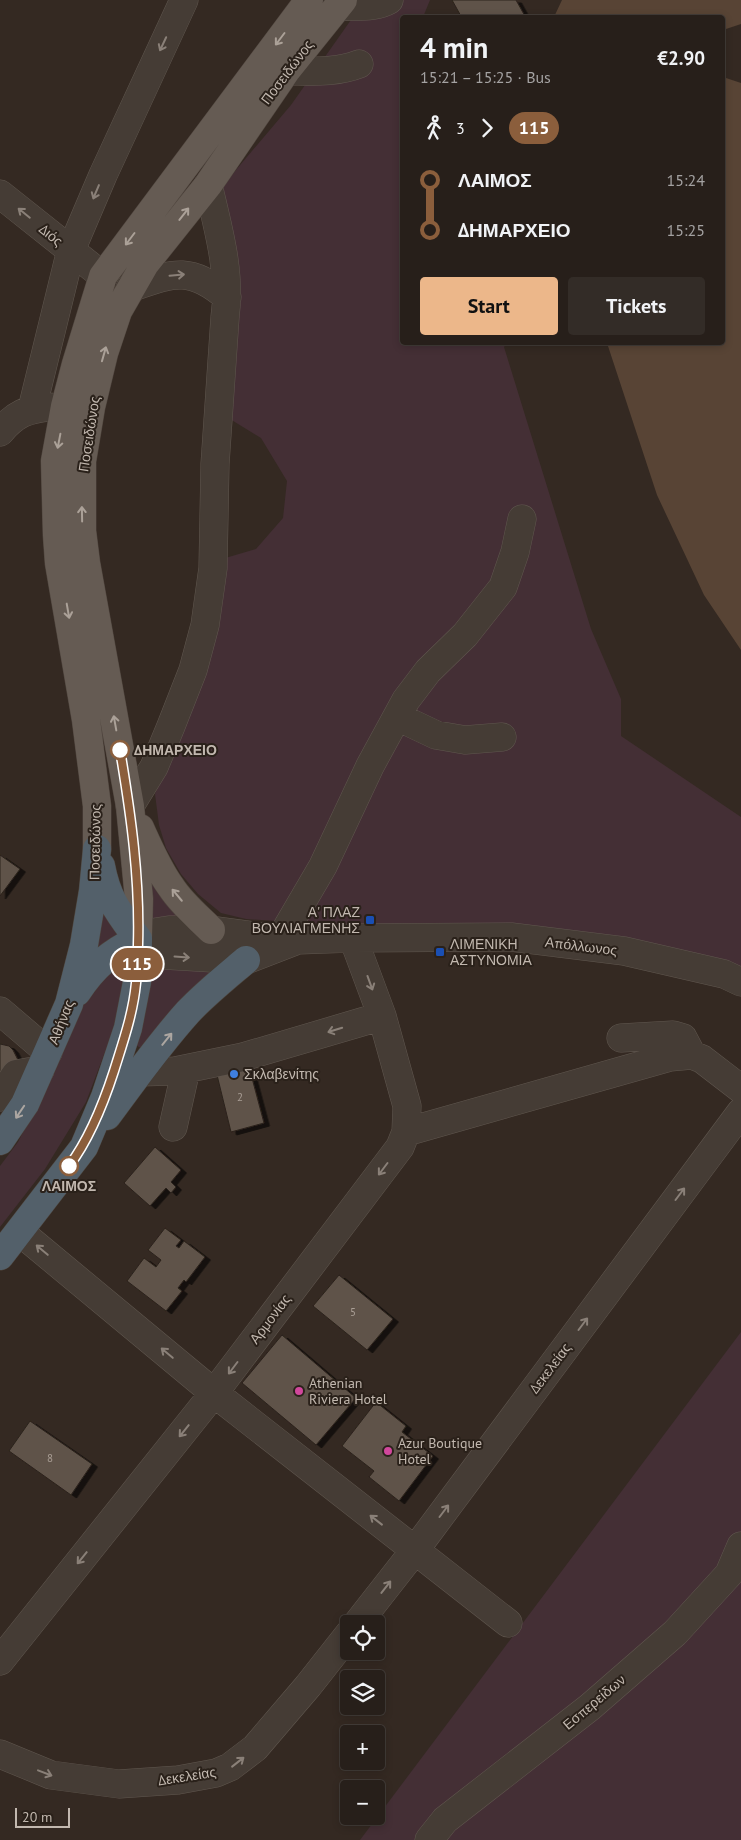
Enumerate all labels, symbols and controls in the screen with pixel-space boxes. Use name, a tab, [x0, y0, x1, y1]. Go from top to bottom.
text: 4 min	[420, 29, 488, 66]
one-way arrow	[274, 32, 285, 45]
one-way arrow	[158, 36, 167, 51]
street label: Ποσειδώνος	[257, 36, 317, 108]
text: €2.90	[657, 46, 705, 70]
text: 15:21 – 15:25 · Bus	[420, 67, 551, 87]
icon: walk	[420, 114, 448, 142]
icon: forward	[473, 114, 501, 142]
text: 115	[519, 116, 549, 139]
text: 3	[456, 118, 465, 138]
text: ΛΑΙΜΟΣ	[458, 168, 532, 192]
text: 15:24	[667, 170, 705, 190]
one-way arrow	[91, 184, 101, 199]
one-way arrow	[17, 207, 30, 218]
one-way arrow	[179, 208, 190, 221]
text: ΔΗΜΑΡΧΕΙΟ	[458, 218, 570, 242]
street label: Διός	[35, 220, 67, 250]
text: 15:25	[667, 220, 705, 240]
one-way arrow	[125, 232, 135, 246]
one-way arrow	[169, 271, 185, 280]
button: Start	[420, 277, 558, 335]
button: Tickets	[568, 277, 705, 335]
one-way arrow	[100, 346, 110, 362]
street label: Ποσειδώνος	[74, 395, 104, 473]
one-way arrow	[53, 433, 63, 449]
one-way arrow	[77, 506, 87, 522]
one-way arrow	[64, 602, 74, 618]
one-way arrow	[110, 716, 120, 732]
marker: ΔΗΜΑΡΧΕΙΟ	[110, 740, 130, 760]
place label: ΔΗΜΑΡΧΕΙΟ	[134, 741, 217, 759]
street label: Ποσειδώνος	[85, 804, 105, 880]
one-way arrow	[171, 889, 183, 902]
place label: Α' ΠΛΑΖ ΒΟΥΛΙΑΓΜΕΝΗΣ	[252, 903, 360, 937]
marker: Α' ΠΛΑΖ ΒΟΥΛΙΑΓΜΕΝΗΣ	[364, 914, 376, 926]
street label: Απόλλωνος	[544, 933, 618, 959]
place label: ΛΙΜΕΝΙΚΗ ΑΣΤΥΝΟΜΙΑ	[450, 935, 532, 969]
marker: ΛΙΜΕΝΙΚΗ ΑΣΤΥΝΟΜΙΑ	[434, 946, 446, 958]
line badge: 115	[108, 948, 166, 980]
text: 115	[122, 952, 152, 975]
one-way arrow	[174, 952, 190, 961]
one-way arrow	[366, 975, 375, 991]
street label: Αθήνας	[44, 997, 78, 1047]
one-way arrow	[328, 1025, 344, 1035]
one-way arrow	[161, 1033, 172, 1046]
place label: Σκλαβενίτης	[244, 1065, 319, 1083]
marker: Σκλαβενίτης	[228, 1068, 240, 1080]
house number: 2	[237, 1090, 243, 1104]
one-way arrow	[15, 1105, 25, 1119]
marker: ΛΑΙΜΟΣ	[59, 1156, 79, 1176]
one-way arrow	[378, 1162, 389, 1175]
place label: ΛΑΙΜΟΣ	[42, 1177, 96, 1195]
one-way arrow	[675, 1187, 685, 1201]
one-way arrow	[35, 1244, 48, 1255]
street label: Αρμονίας	[245, 1290, 295, 1347]
house number: 5	[350, 1305, 356, 1319]
one-way arrow	[577, 1318, 588, 1331]
street label: Δεκελείας	[525, 1339, 575, 1397]
one-way arrow	[160, 1348, 173, 1359]
one-way arrow	[227, 1361, 238, 1374]
place label: Athenian Riviera Hotel	[309, 1374, 387, 1408]
marker: Athenian Riviera Hotel	[293, 1385, 305, 1397]
one-way arrow	[178, 1424, 189, 1437]
place label: Azur Boutique Hotel	[398, 1434, 482, 1468]
marker: Azur Boutique Hotel	[382, 1445, 394, 1457]
house number: 8	[47, 1451, 53, 1465]
one-way arrow	[438, 1505, 449, 1518]
one-way arrow	[370, 1514, 383, 1525]
one-way arrow	[77, 1551, 88, 1564]
one-way arrow	[380, 1581, 391, 1594]
map controls	[340, 1615, 385, 1825]
button: locate	[340, 1615, 385, 1660]
button: layers	[340, 1670, 385, 1715]
street label: Εσπερείδων	[559, 1670, 629, 1734]
button: +	[340, 1725, 385, 1770]
one-way arrow	[231, 1756, 244, 1767]
street label: Δεκελείας	[157, 1762, 218, 1789]
one-way arrow	[37, 1768, 52, 1778]
button: −	[340, 1780, 385, 1825]
scale bar	[15, 1805, 70, 1828]
text: 20 m	[22, 1808, 52, 1826]

